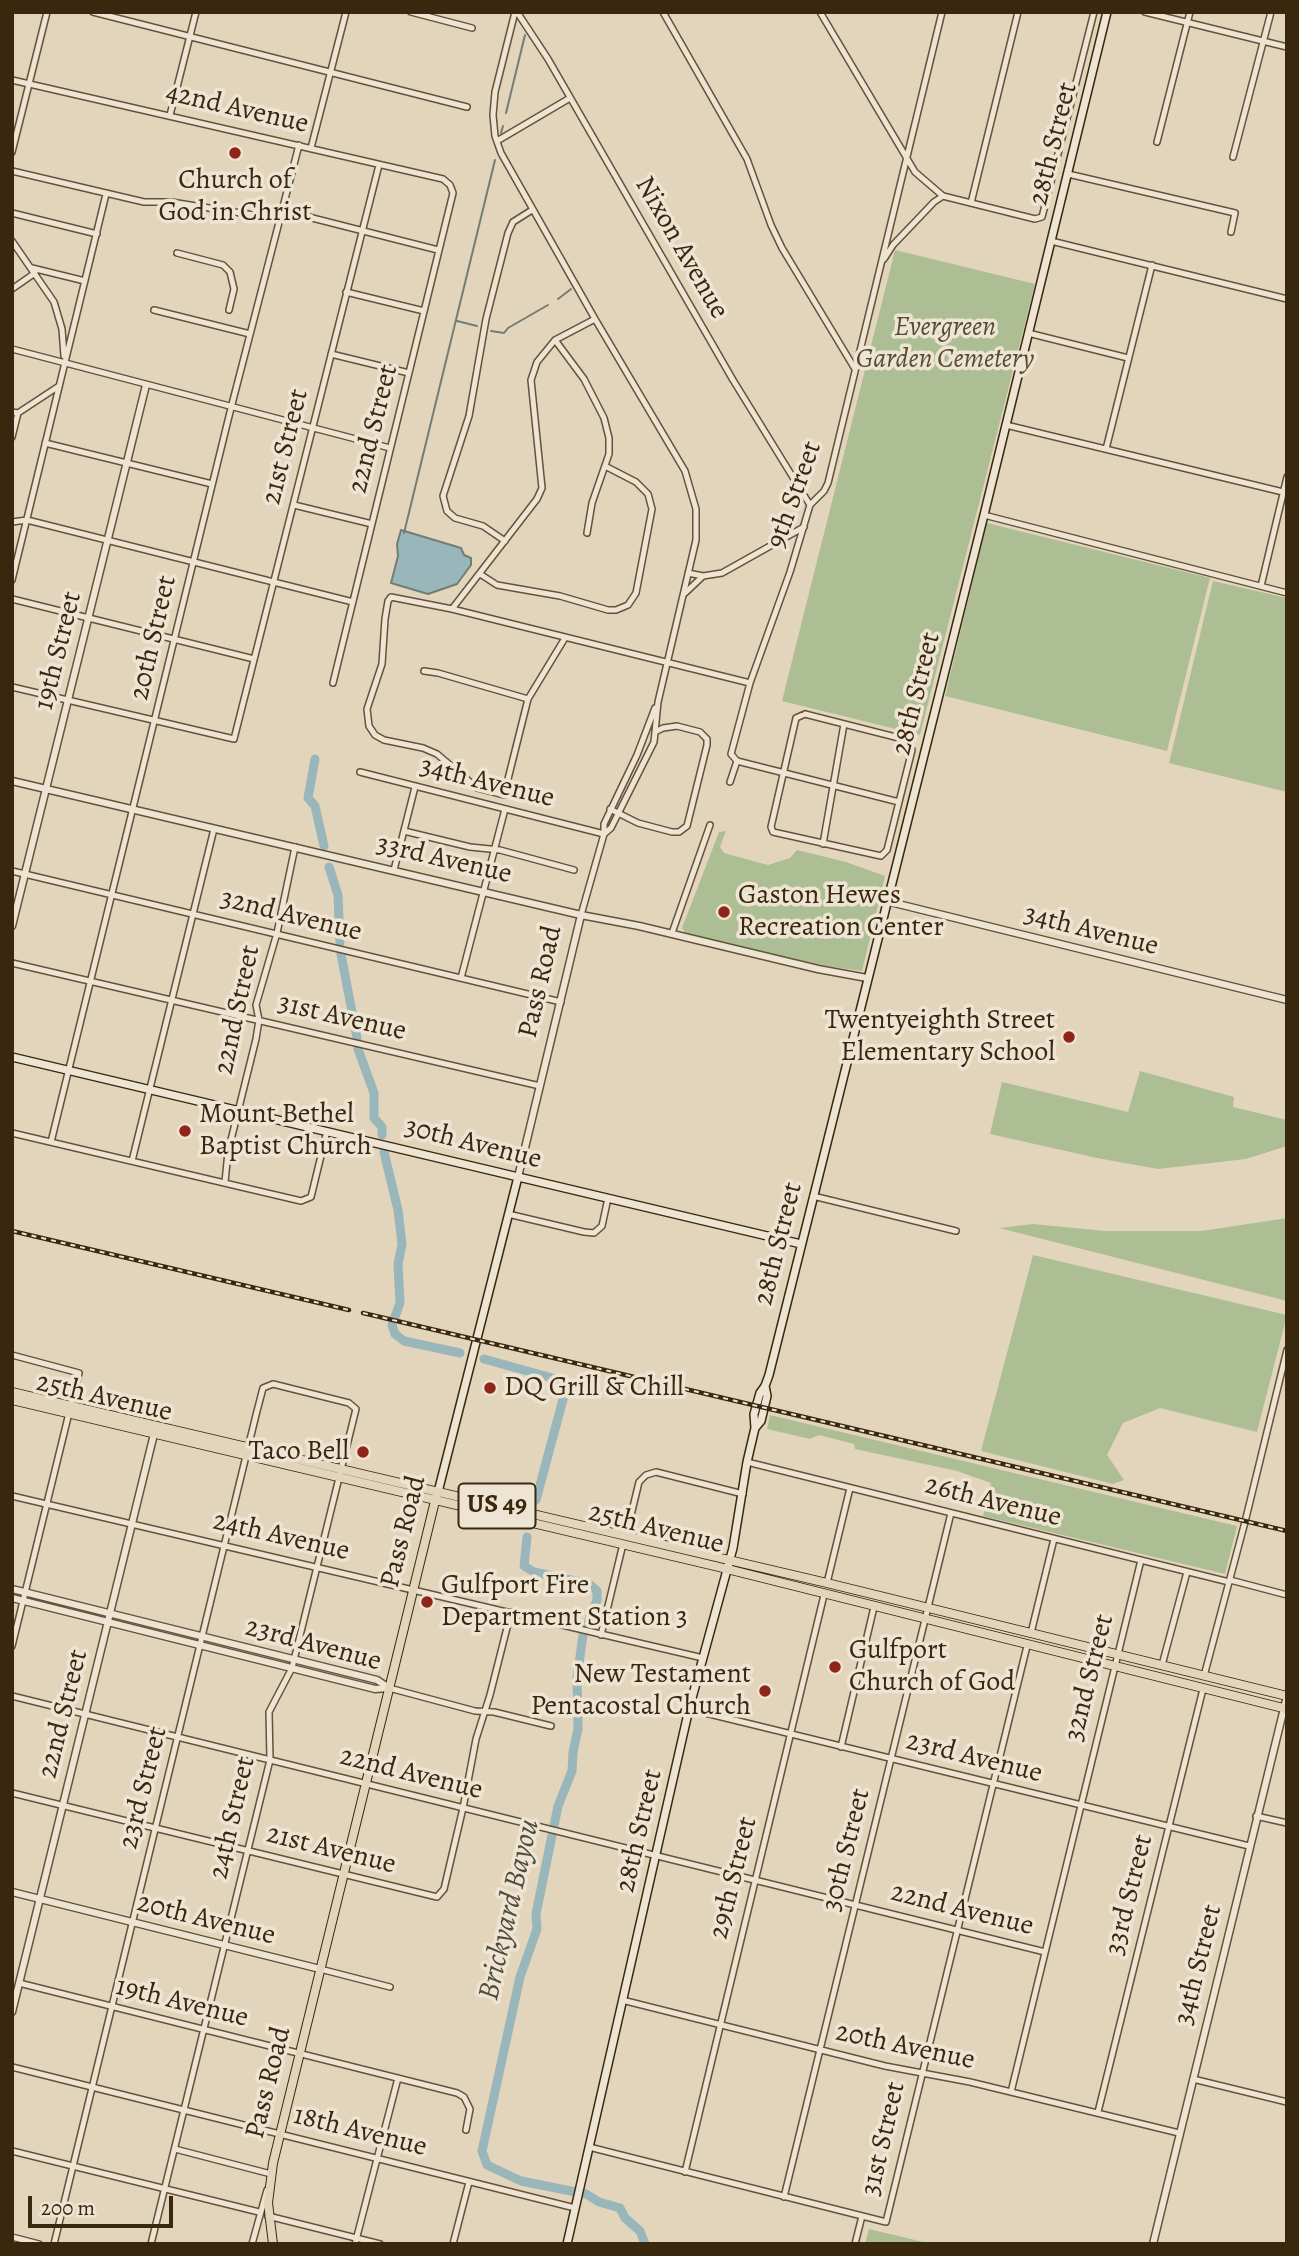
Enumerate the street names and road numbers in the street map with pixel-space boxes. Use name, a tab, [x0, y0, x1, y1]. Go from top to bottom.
street label: 42nd Avenue	[162, 76, 312, 142]
street label: 28th Street	[1023, 79, 1085, 209]
street label: Nixon Avenue	[627, 171, 735, 325]
street label: 22nd Street	[342, 361, 406, 497]
street label: 21st Street	[255, 386, 317, 508]
street label: 9th Street	[760, 437, 830, 553]
street label: 20th Street	[123, 572, 185, 704]
street label: 19th Street	[28, 588, 90, 714]
street label: 28th Street	[886, 629, 948, 759]
street label: 34th Avenue	[416, 750, 558, 816]
street label: 33rd Avenue	[373, 828, 515, 892]
street label: 32nd Avenue	[217, 882, 365, 950]
street label: 34th Avenue	[1020, 898, 1162, 964]
street label: Pass Road	[512, 923, 570, 1041]
street label: 22nd Street	[208, 942, 268, 1078]
street label: 31st Avenue	[275, 987, 409, 1049]
street label: 30th Avenue	[401, 1111, 545, 1177]
street label: 28th Street	[748, 1179, 810, 1309]
street label: 25th Avenue	[33, 1366, 175, 1430]
street label: 26th Avenue	[921, 1469, 1065, 1535]
street label: Pass Road	[374, 1472, 434, 1592]
road number: US 49	[458, 1484, 536, 1528]
street label: 25th Avenue	[585, 1496, 727, 1562]
street label: 24th Avenue	[209, 1505, 353, 1569]
street label: 23rd Avenue	[241, 1611, 385, 1679]
street label: 32nd Street	[1058, 1611, 1122, 1745]
street label: 22nd Street	[32, 1646, 96, 1782]
street label: 23rd Street	[113, 1723, 175, 1853]
street label: 23rd Avenue	[902, 1725, 1046, 1791]
street label: 22nd Avenue	[336, 1740, 486, 1808]
street label: 24th Street	[203, 1754, 263, 1882]
street label: 28th Street	[610, 1766, 670, 1896]
street label: 30th Street	[816, 1785, 878, 1915]
street label: 29th Street	[703, 1813, 765, 1943]
street label: 21st Avenue	[263, 1818, 399, 1882]
street label: 33rd Street	[1099, 1831, 1161, 1959]
street label: 22nd Avenue	[887, 1876, 1037, 1944]
street label: 20th Avenue	[133, 1887, 279, 1953]
street label: 34th Street	[1168, 1901, 1230, 2029]
street label: 19th Avenue	[112, 1970, 252, 2036]
street label: 20th Avenue	[832, 2016, 978, 2078]
street label: Pass Road	[239, 2023, 299, 2143]
street label: 31st Street	[855, 2079, 913, 2199]
street label: 18th Avenue	[290, 2099, 430, 2165]

